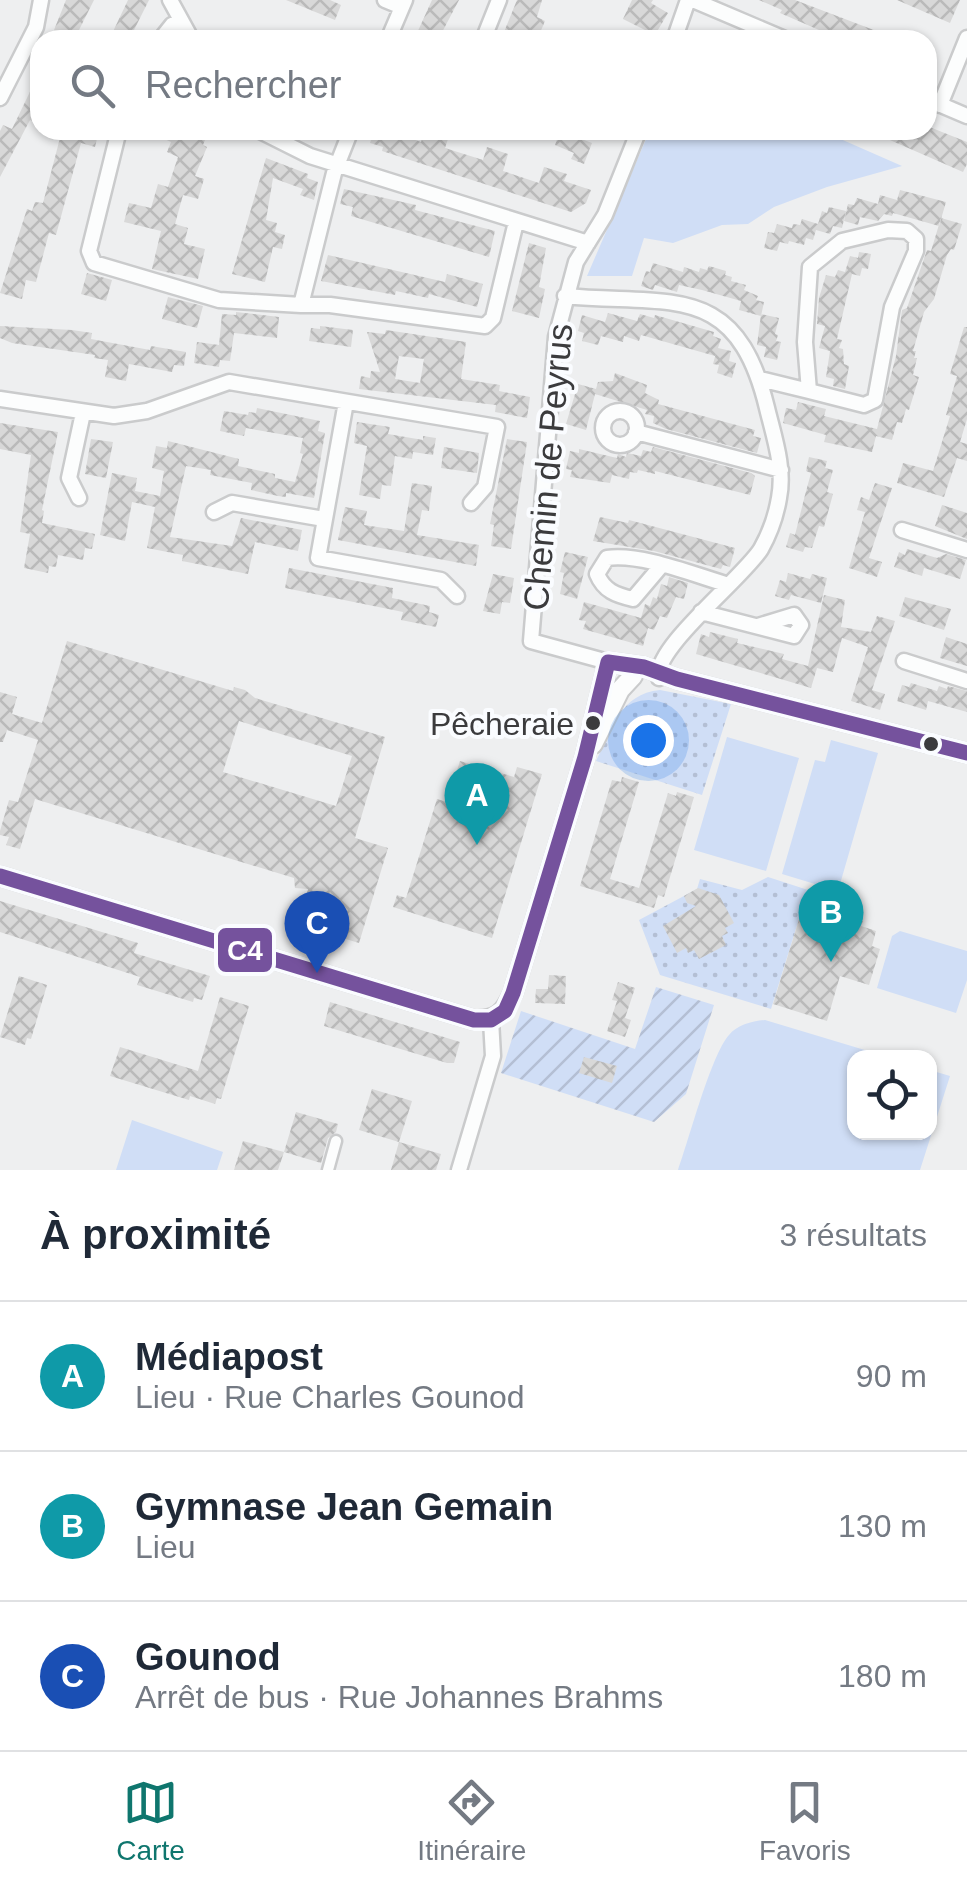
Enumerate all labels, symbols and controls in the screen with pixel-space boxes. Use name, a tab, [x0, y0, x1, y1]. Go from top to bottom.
search box	[30, 30, 937, 140]
icon: search	[65, 58, 120, 113]
text: Rechercher	[145, 64, 341, 106]
street label: Chemin de Peyrus	[516, 322, 579, 612]
place label: Pêcheraie	[430, 706, 574, 742]
marker: Pêcheraie	[583, 713, 603, 733]
your location	[623, 715, 674, 766]
unlabelled marker	[921, 734, 941, 754]
pin: A	[444, 762, 510, 845]
pin: B	[798, 880, 864, 962]
pin: C	[284, 890, 350, 973]
line badge: C4	[216, 926, 274, 974]
text: C4	[227, 935, 263, 966]
map controls	[847, 1050, 937, 1140]
button: locate	[847, 1050, 937, 1140]
text: À proximité	[40, 1211, 271, 1258]
text: 3 résultats	[779, 1217, 927, 1253]
text: Médiapost	[135, 1336, 323, 1378]
text: A	[61, 1358, 84, 1394]
text: 90 m	[856, 1358, 927, 1394]
text: Lieu · Rue Charles Gounod	[135, 1379, 525, 1415]
text: Gymnase Jean Gemain	[135, 1486, 553, 1528]
text: B	[61, 1508, 84, 1544]
text: 130 m	[838, 1508, 927, 1544]
text: Lieu	[135, 1529, 196, 1565]
text: Gounod	[135, 1636, 281, 1678]
text: C	[61, 1658, 84, 1694]
text: 180 m	[838, 1658, 927, 1694]
text: Arrêt de bus · Rue Johannes Brahms	[135, 1679, 663, 1715]
tab: Carte	[116, 1775, 185, 1867]
tab: Itinéraire	[417, 1775, 526, 1867]
tab: Favoris	[759, 1775, 851, 1867]

